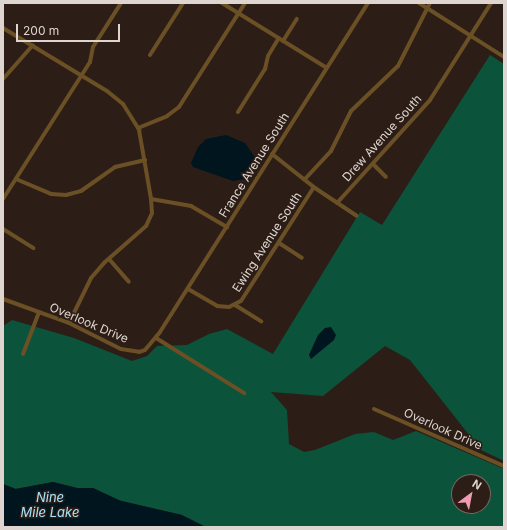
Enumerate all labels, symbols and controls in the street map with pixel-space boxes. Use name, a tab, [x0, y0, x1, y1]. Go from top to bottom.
scale bar	[18, 16, 122, 42]
text: 200 m	[23, 23, 59, 38]
street label: Drew Avenue South	[339, 92, 425, 184]
street label: France Avenue South	[216, 110, 292, 220]
street label: Ewing Avenue South	[229, 189, 305, 295]
street label: Overlook Drive	[47, 300, 131, 346]
street label: Overlook Drive	[402, 405, 484, 453]
north arrow	[451, 474, 491, 514]
text: N	[470, 477, 484, 493]
water label: Nine Mile Lake	[21, 490, 79, 521]

